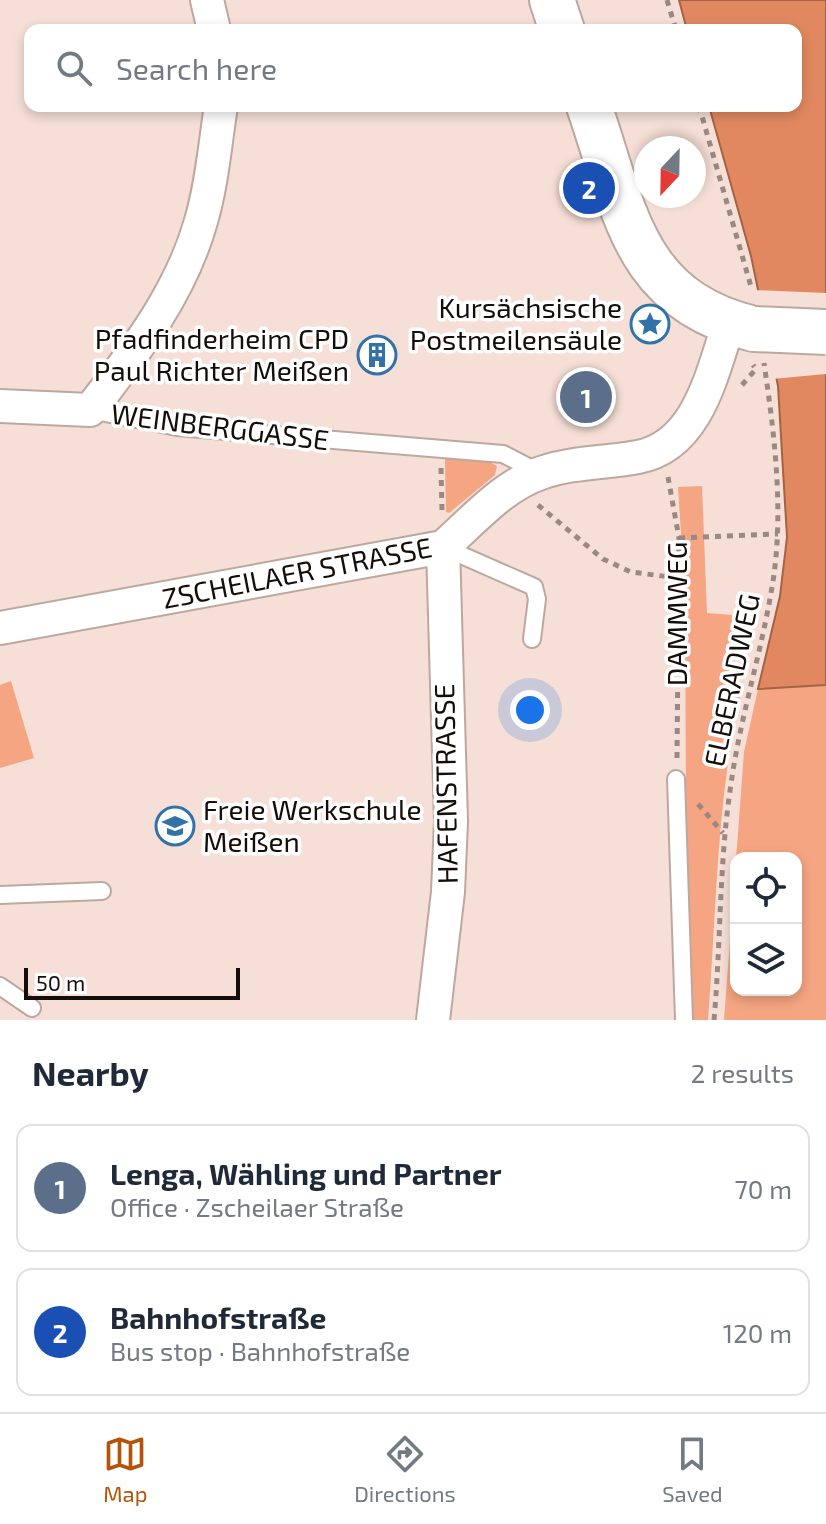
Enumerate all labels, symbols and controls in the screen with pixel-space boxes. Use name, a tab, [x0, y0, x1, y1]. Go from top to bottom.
search box	[24, 24, 802, 112]
icon: search	[52, 46, 96, 90]
text: Search here	[116, 50, 277, 86]
north arrow	[634, 136, 706, 208]
pin: 2	[563, 158, 615, 218]
place label: Kursächsische Postmeilensäule	[410, 290, 622, 356]
place icon: Kursächsische Postmeilensäule	[629, 303, 671, 345]
place label: Pfadfinderheim CPD Paul Richter Meißen	[94, 321, 349, 387]
building icon: Pfadfinderheim CPD Paul Richter Meißen	[356, 334, 398, 376]
pin: 1	[560, 367, 612, 427]
street label: WEINBERGGASSE	[109, 396, 331, 456]
street label: ZSCHEILAER STRASSE	[159, 529, 435, 615]
street label: DAMMWEG	[659, 542, 693, 686]
street label: ELBERADWEG	[696, 590, 766, 769]
street label: HAFENSTRASSE	[426, 684, 464, 885]
your location	[510, 690, 550, 730]
place label: Freie Werkschule Meißen	[203, 792, 421, 858]
school or university icon: Freie Werkschule Meißen	[154, 805, 196, 847]
map controls	[730, 852, 802, 996]
button: locate	[730, 852, 802, 924]
button: layers	[730, 924, 802, 996]
scale bar	[24, 964, 240, 1000]
text: 50 m	[36, 969, 85, 995]
text: Nearby	[32, 1052, 149, 1093]
text: 2 results	[691, 1057, 794, 1088]
text: Lenga, Wähling und Partner	[110, 1155, 502, 1191]
text: 1	[54, 1173, 66, 1204]
text: 70 m	[734, 1173, 792, 1204]
text: Office · Zscheilaer Straße	[110, 1191, 404, 1222]
text: Bahnhofstraße	[110, 1299, 326, 1335]
text: 2	[52, 1317, 68, 1348]
text: 120 m	[723, 1317, 792, 1348]
text: Bus stop · Bahnhofstraße	[110, 1335, 410, 1366]
tab: Map	[103, 1432, 147, 1506]
tab: Directions	[354, 1432, 456, 1506]
tab: Saved	[662, 1432, 723, 1506]

